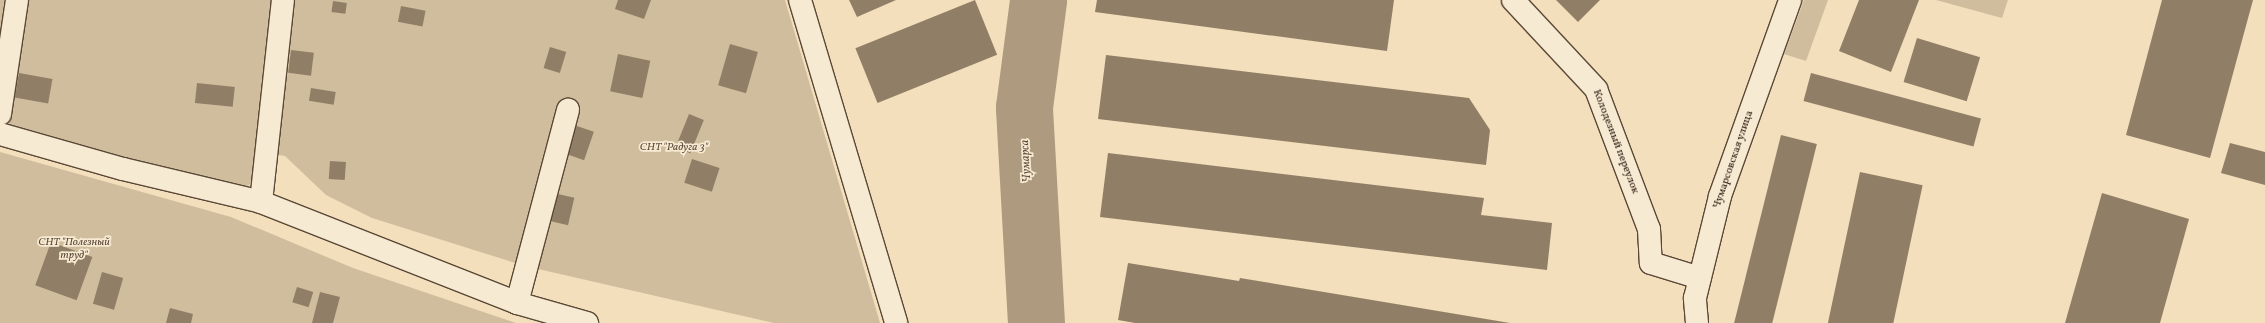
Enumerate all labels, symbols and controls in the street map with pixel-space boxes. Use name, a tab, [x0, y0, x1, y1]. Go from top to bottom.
street label: Колодезный переулок	[1589, 88, 1641, 196]
street label: Чумарсовская улица	[1711, 109, 1757, 211]
water label: Чумарса	[1019, 139, 1035, 183]
park label: СНТ "Радуга 3"	[640, 141, 708, 155]
park label: СНТ "Полезный труд"	[38, 237, 110, 263]

